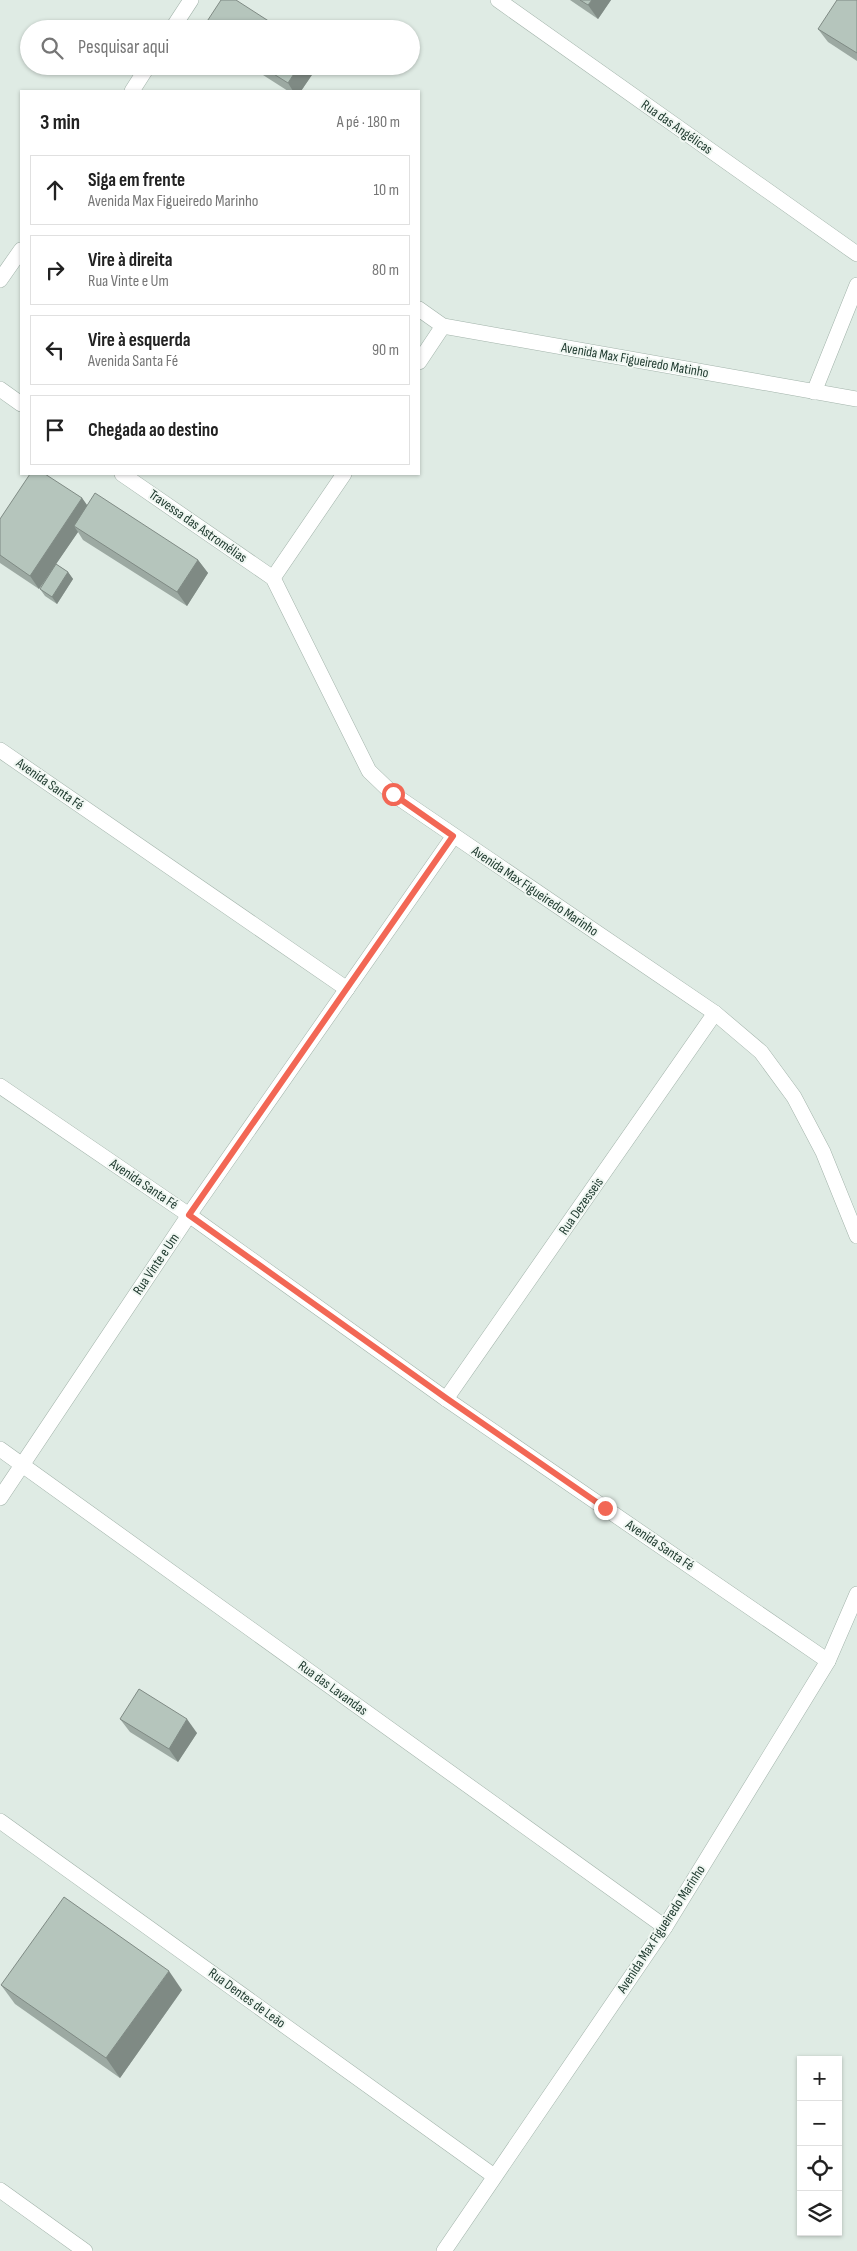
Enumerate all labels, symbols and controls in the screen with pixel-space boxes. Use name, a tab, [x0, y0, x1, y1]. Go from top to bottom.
search box	[20, 20, 420, 75]
icon: search	[38, 34, 66, 62]
text: Pesquisar aqui	[78, 36, 169, 59]
street label: Rua das Angélicas	[638, 96, 716, 158]
text: 3 min	[40, 110, 80, 135]
text: A pé · 180 m	[337, 113, 400, 132]
text: Siga em frente	[88, 169, 185, 192]
icon: ahead	[41, 176, 69, 204]
text: 10 m	[373, 181, 399, 200]
text: Avenida Max Figueiredo Marinho	[88, 192, 259, 211]
text: Vire à direita	[88, 249, 172, 272]
icon: right	[41, 256, 69, 284]
text: 80 m	[372, 261, 399, 280]
text: Rua Vinte e Um	[88, 272, 169, 291]
text: Vire à esquerda	[88, 329, 190, 352]
icon: left	[41, 336, 69, 364]
street label: Avenida Max Figueiredo Matinho	[559, 338, 710, 381]
text: 90 m	[372, 341, 399, 360]
text: Avenida Santa Fé	[88, 352, 178, 371]
icon: arrive	[41, 416, 69, 444]
text: Chegada ao destino	[88, 419, 218, 442]
street label: Travessa das Astromélias	[146, 486, 250, 566]
street label: Avenida Santa Fé	[12, 754, 87, 814]
route start	[382, 783, 405, 806]
street label: Avenida Max Figueiredo Marinho	[468, 842, 602, 940]
street label: Avenida Santa Fé	[106, 1154, 181, 1213]
street label: Rua Dezesseis	[555, 1174, 607, 1238]
street label: Rua Vinte e Um	[129, 1230, 183, 1298]
route end	[594, 1497, 617, 1520]
street label: Avenida Santa Fé	[622, 1515, 697, 1574]
street label: Rua das Lavandas	[295, 1657, 371, 1719]
street label: Avenida Max Figueiredo Marinho	[613, 1862, 709, 1997]
street label: Rua Dentes de Leão	[205, 1964, 289, 2032]
map controls	[797, 2056, 842, 2236]
button: +	[797, 2056, 842, 2101]
button: −	[797, 2101, 842, 2146]
button: locate	[797, 2146, 842, 2191]
button: layers	[797, 2191, 842, 2236]

